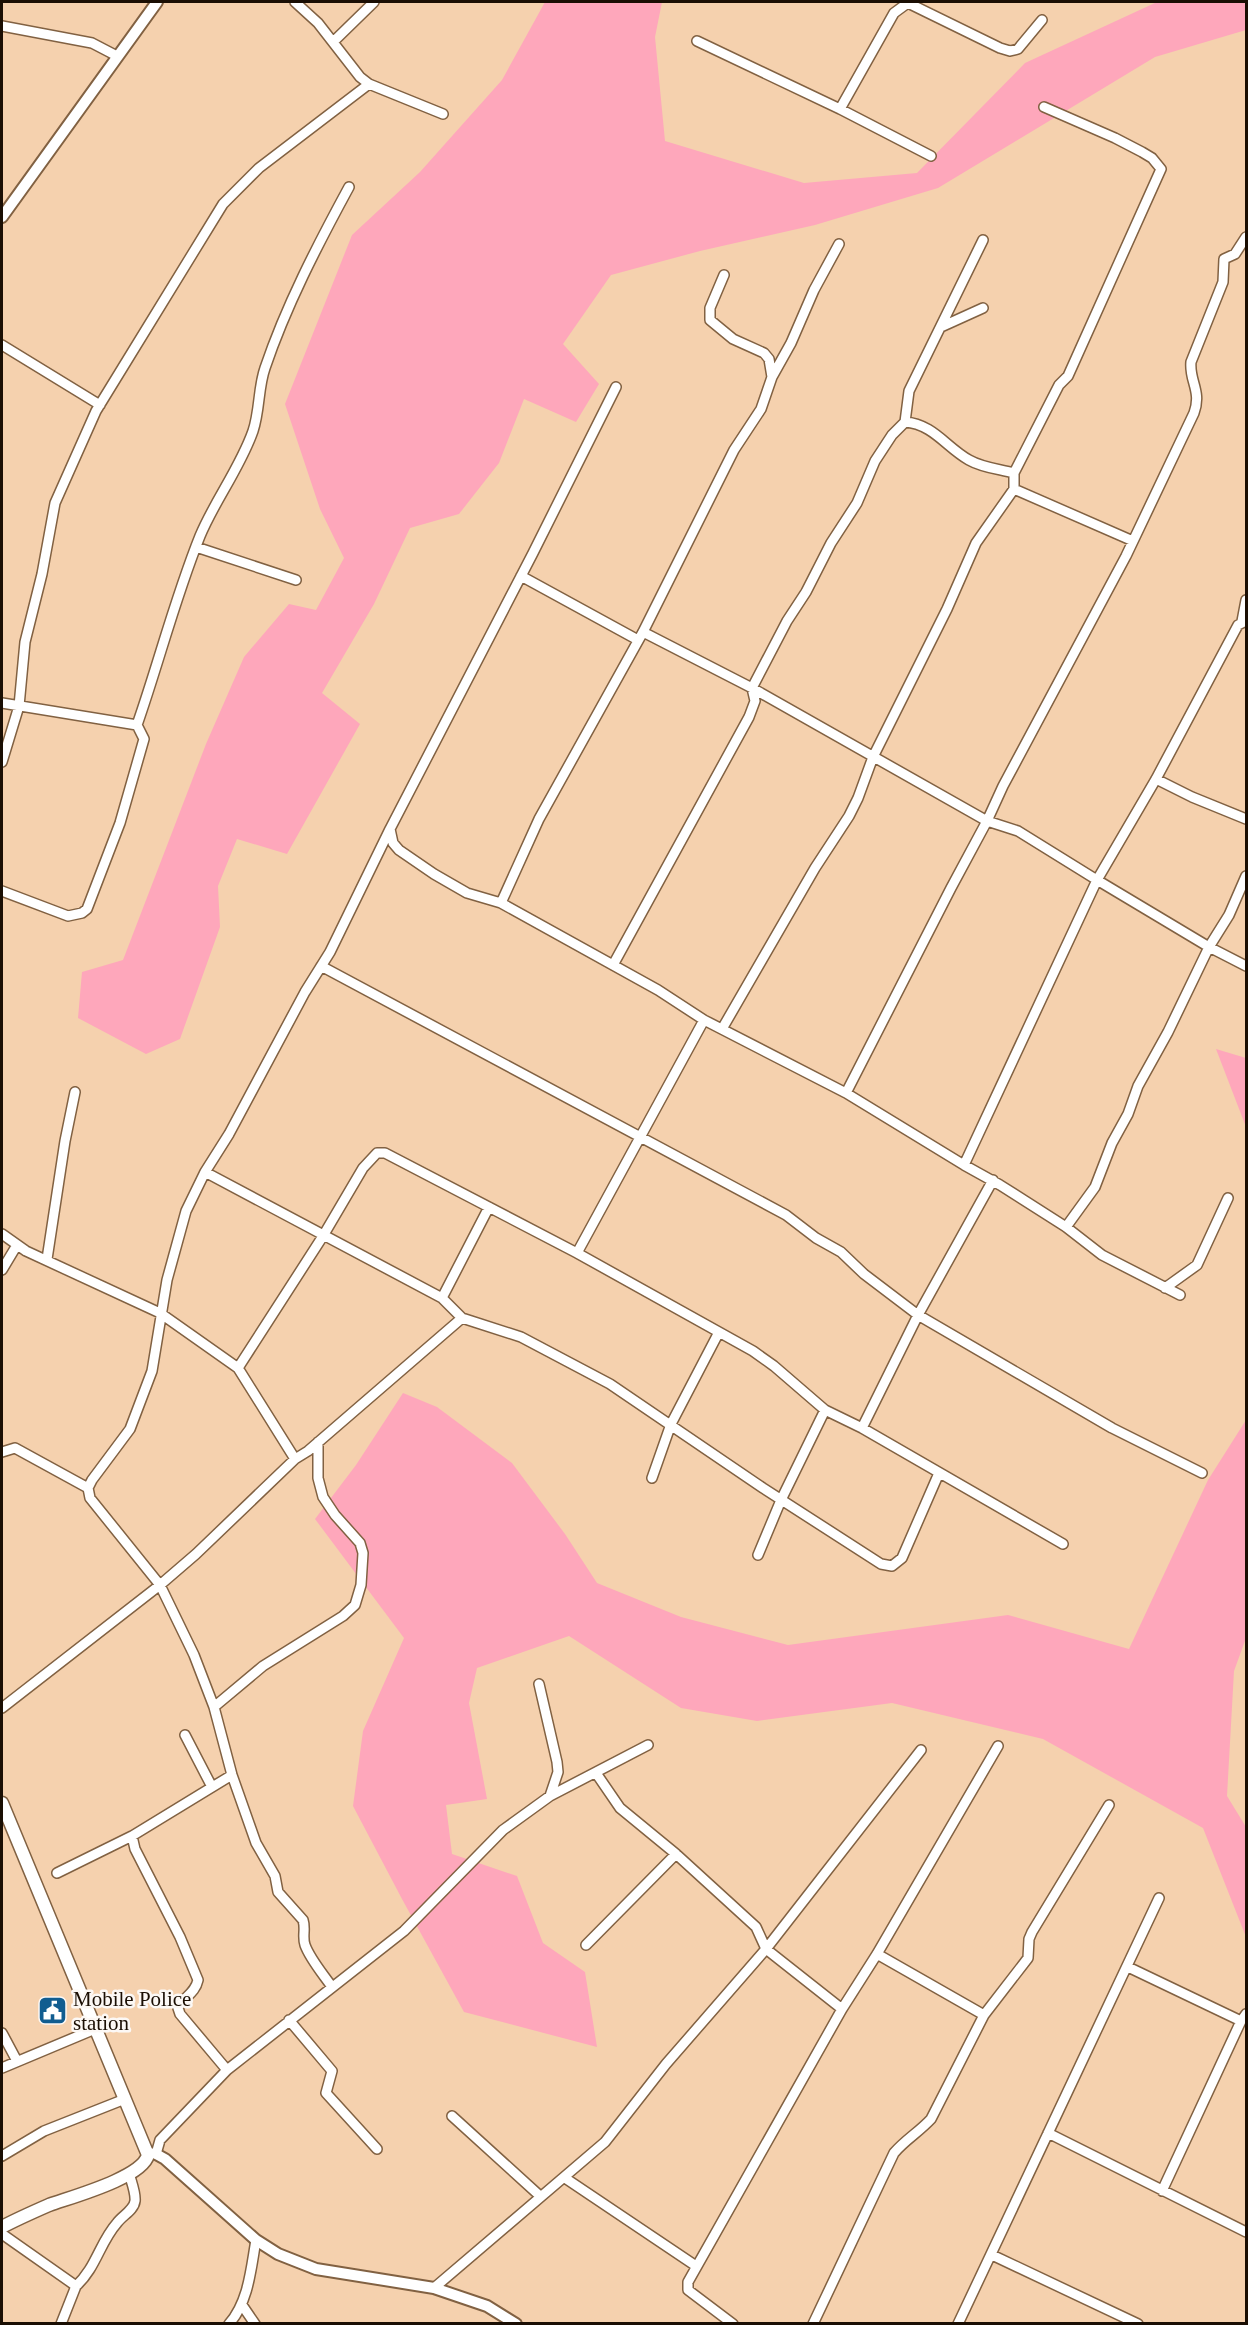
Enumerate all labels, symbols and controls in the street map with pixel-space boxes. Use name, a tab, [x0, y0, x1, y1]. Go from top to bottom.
place label: Mobile Police station	[73, 1987, 191, 2035]
public building icon: Mobile Police station	[36, 1995, 68, 2027]

